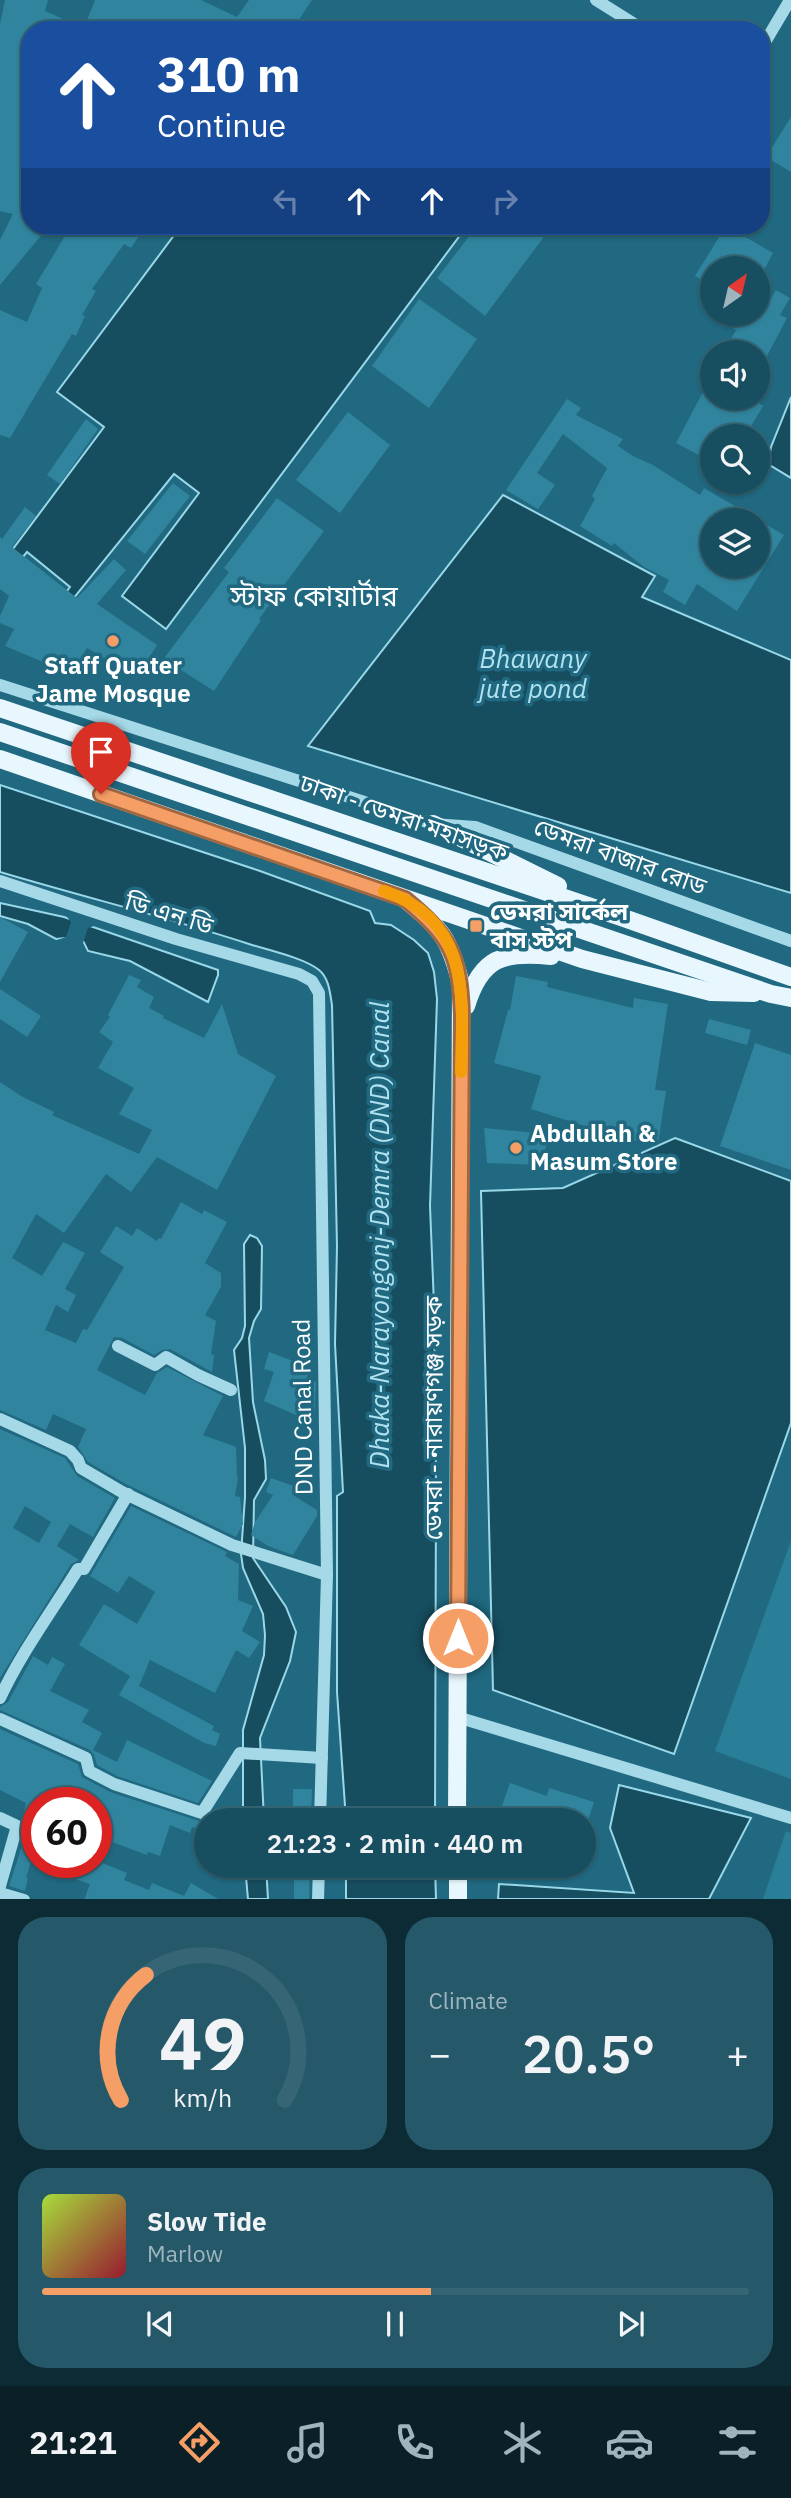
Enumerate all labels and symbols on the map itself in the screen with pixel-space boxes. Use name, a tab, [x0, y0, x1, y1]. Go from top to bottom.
north arrow	[700, 256, 770, 326]
district label: স্টাফ কোয়ার্টার	[229, 577, 398, 614]
marker: Staff Quater Jame Mosque	[105, 633, 121, 649]
water label: Bhawany jute pond	[476, 641, 588, 705]
place label: Staff Quater Jame Mosque	[35, 649, 191, 709]
pin	[71, 722, 131, 794]
street label: ঢাকা - ডেমরা মহাসড়ক	[295, 766, 513, 868]
street label: ডেমরা বাজার রোড	[530, 810, 712, 902]
street label: ডি এন ডি	[120, 884, 218, 942]
place label: ডেমরা সার্কেল বাস স্টপ	[489, 895, 629, 955]
marker: ডেমরা সার্কেল বাস স্টপ	[468, 918, 484, 934]
water label: Dhaka-Narayongonj-Demra (DND) Canal	[362, 1001, 396, 1468]
place label: Abdullah & Masum Store	[530, 1117, 677, 1177]
marker: Abdullah & Masum Store	[508, 1140, 524, 1156]
street label: ডেমরা - নারায়ণগঞ্জ সড়ক	[417, 1295, 449, 1540]
street label: DND Canal Road	[284, 1319, 320, 1495]
position arrow	[421, 1601, 495, 1675]
speed limit sign: 60	[21, 1787, 112, 1878]

